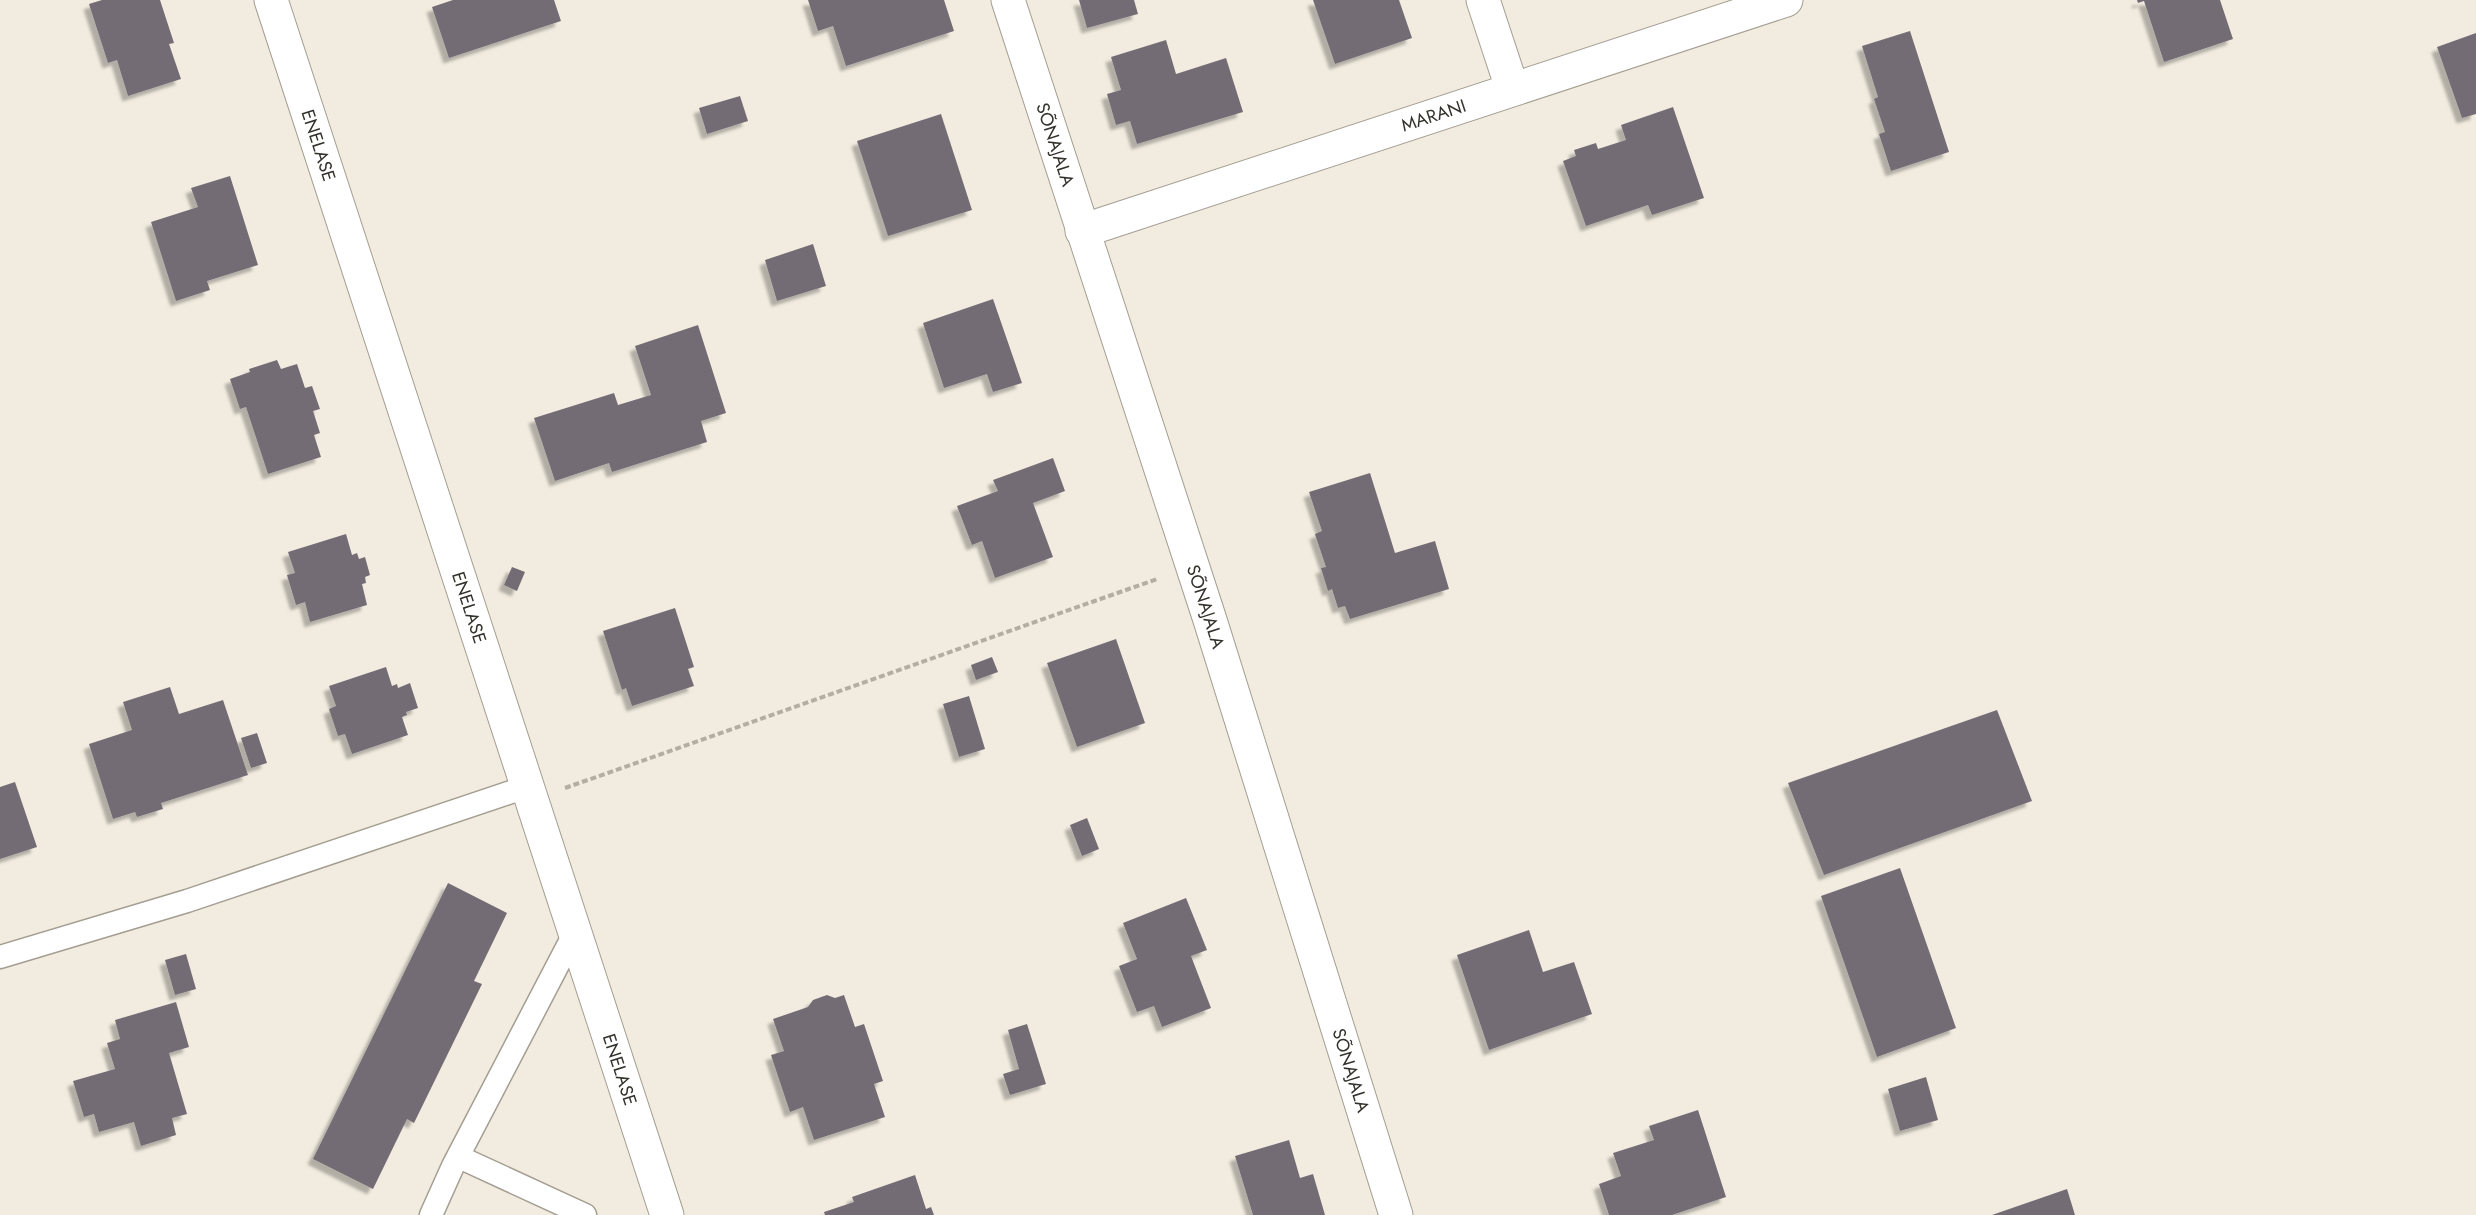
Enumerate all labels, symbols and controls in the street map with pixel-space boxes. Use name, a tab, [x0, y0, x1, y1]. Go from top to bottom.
street label: MARANI	[1398, 93, 1469, 138]
street label: SÕNAJALA	[1029, 99, 1081, 190]
street label: ENELASE	[295, 106, 342, 185]
street label: SÕNAJALA	[1180, 561, 1231, 652]
street label: ENELASE	[445, 568, 493, 647]
street label: SÕNAJALA	[1325, 1025, 1376, 1116]
street label: ENELASE	[596, 1030, 643, 1109]

